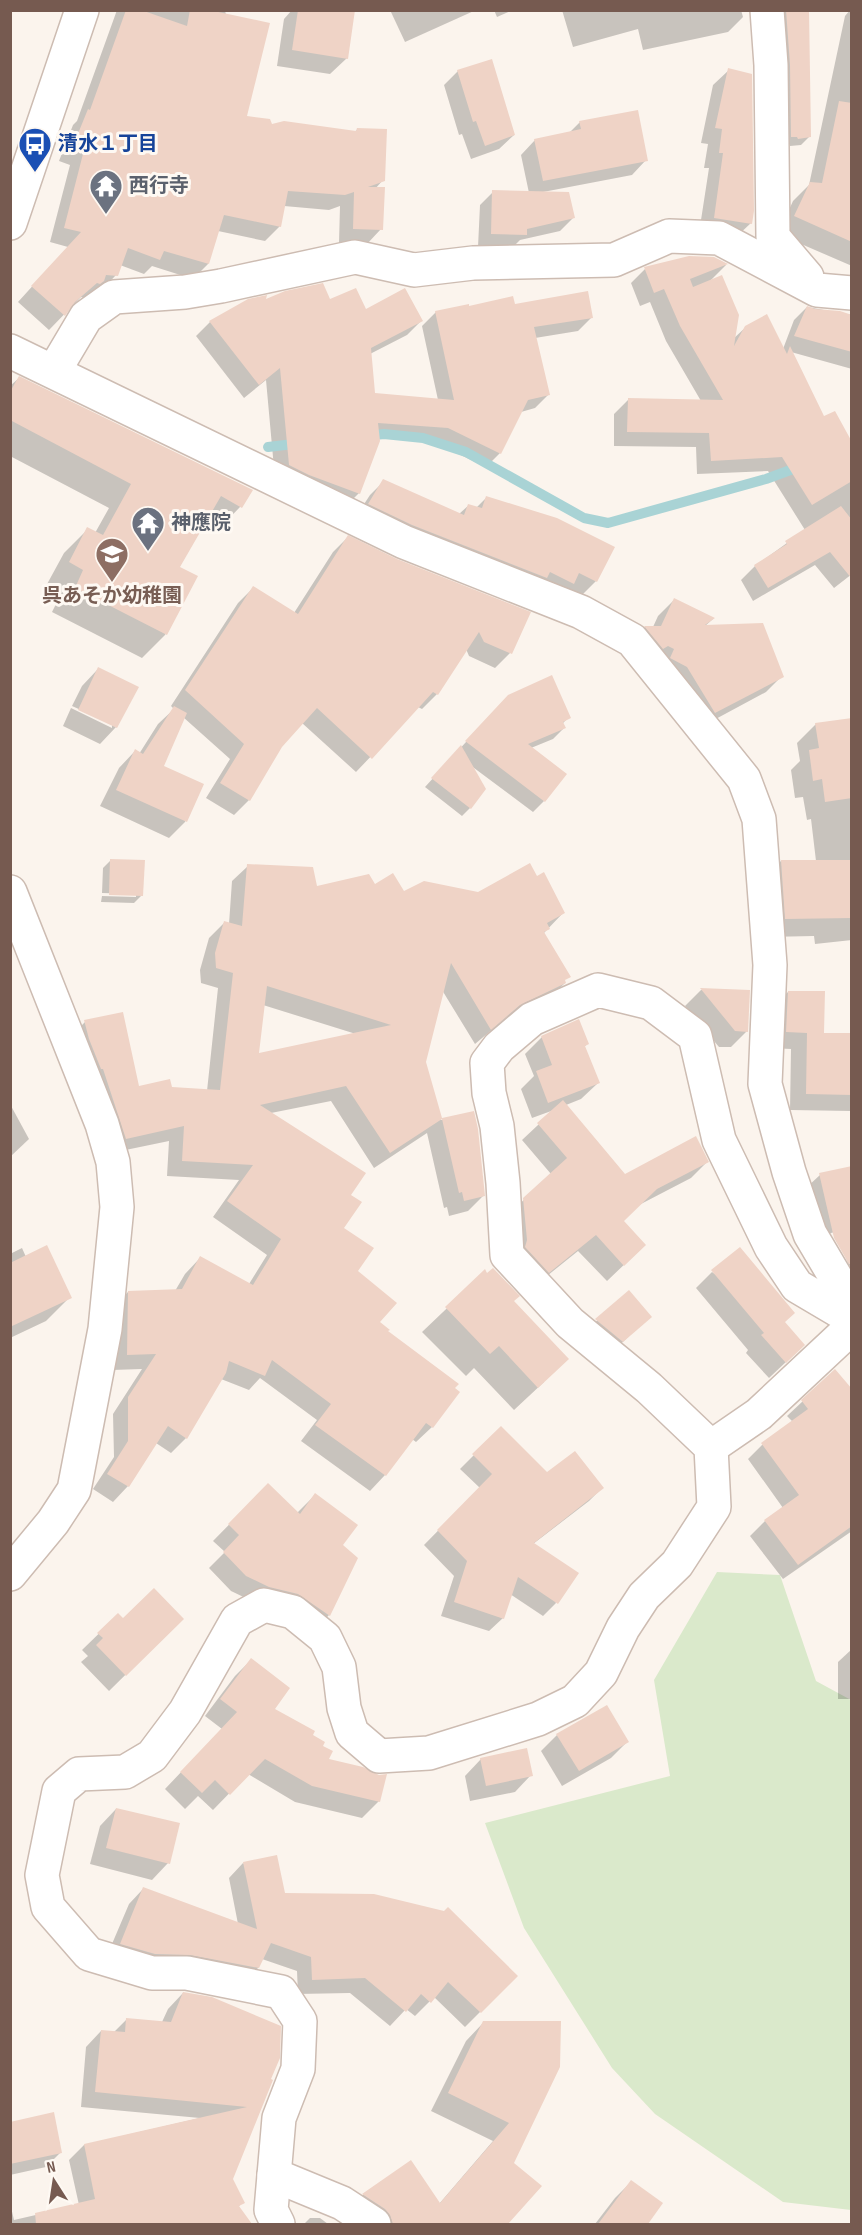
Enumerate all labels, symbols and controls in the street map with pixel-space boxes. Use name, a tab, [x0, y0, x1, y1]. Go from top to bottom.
bus stop icon: 清水１丁目	[17, 126, 53, 173]
place label: 清水１丁目	[58, 132, 158, 156]
temple icon: 西行寺	[88, 168, 124, 215]
place label: 西行寺	[129, 174, 189, 198]
temple icon: 神應院	[130, 505, 166, 552]
place label: 神應院	[171, 511, 231, 535]
school or university icon: 呉あそか幼稚園	[94, 536, 130, 583]
place label: 呉あそか幼稚園	[42, 584, 182, 608]
north arrow	[24, 2151, 84, 2211]
text: N	[45, 2158, 57, 2178]

